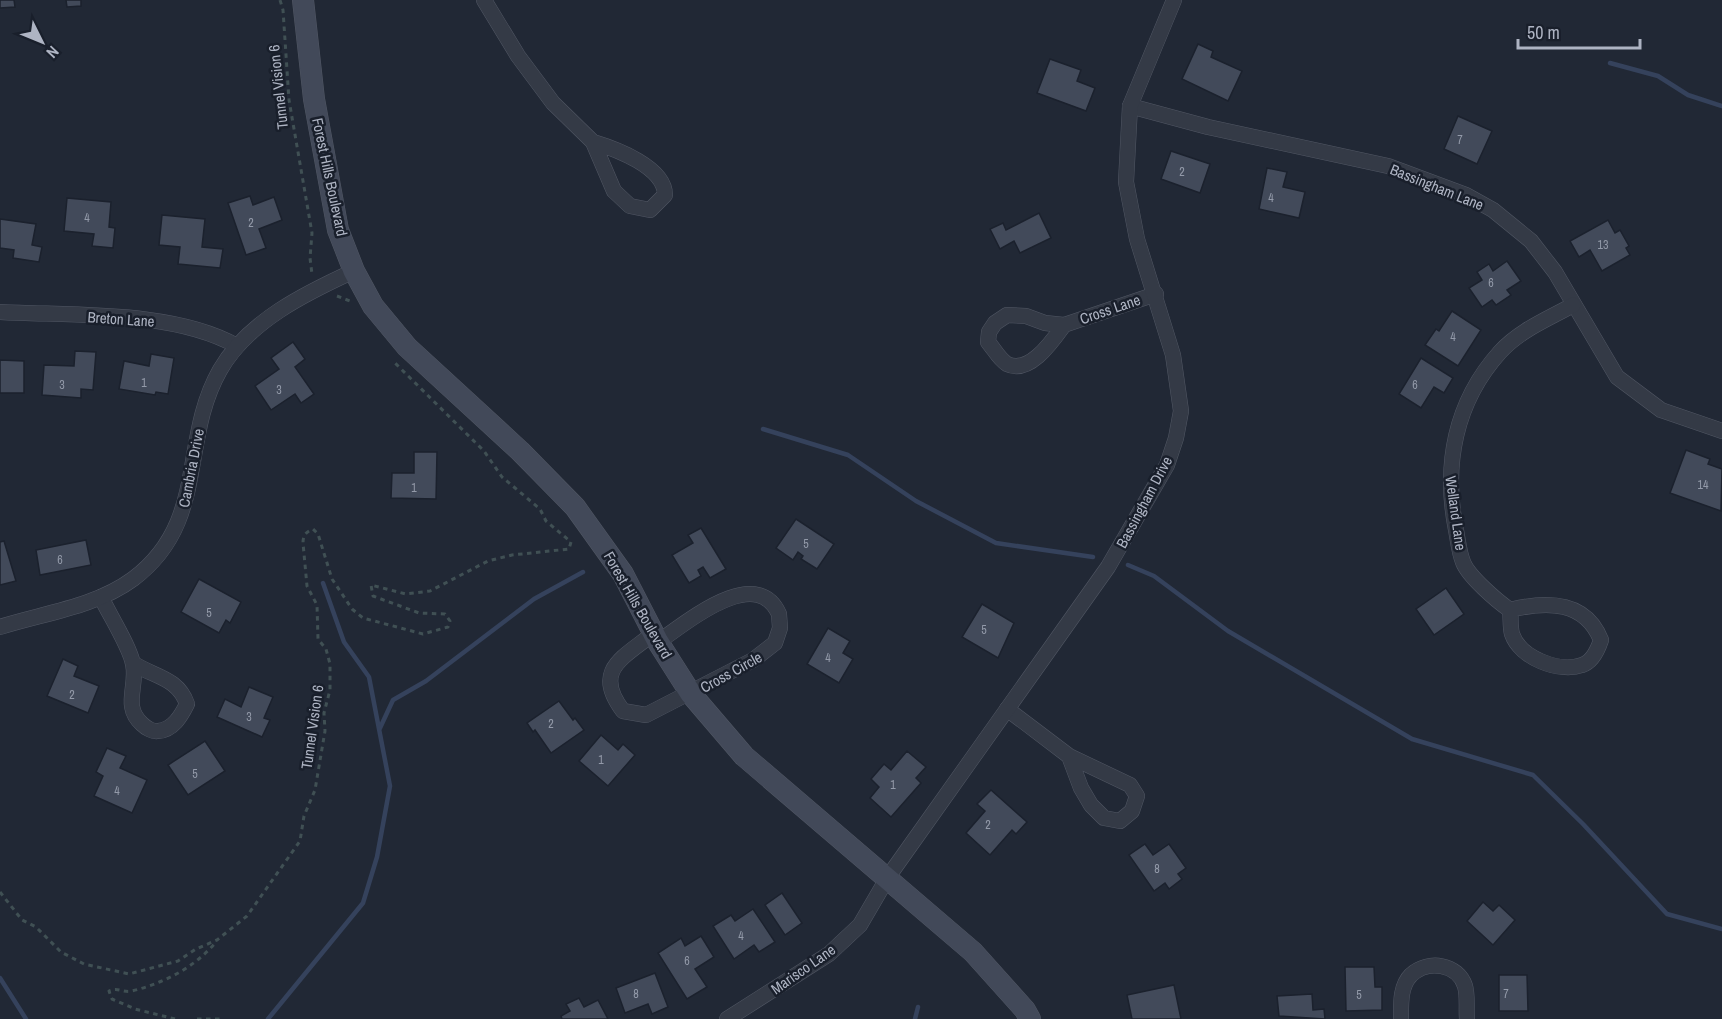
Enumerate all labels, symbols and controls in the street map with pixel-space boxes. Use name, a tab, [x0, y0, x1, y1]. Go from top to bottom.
north arrow	[12, 12, 72, 72]
scale bar	[1518, 12, 1640, 50]
text: 50 m	[1527, 20, 1560, 45]
text: N	[42, 41, 64, 63]
street label: Tunnel Vision 6	[263, 44, 293, 130]
street label: Forest Hills Boulevard	[307, 116, 353, 238]
house number: 7	[1457, 132, 1463, 148]
street label: Bassingham Lane	[1387, 159, 1487, 215]
house number: 2	[1179, 164, 1185, 180]
house number: 4	[1268, 190, 1274, 206]
house number: 4	[84, 210, 90, 226]
house number: 2	[248, 215, 254, 231]
house number: 13	[1598, 237, 1608, 253]
house number: 6	[1488, 275, 1494, 291]
street label: Cross Lane	[1077, 289, 1143, 329]
street label: Breton Lane	[87, 306, 155, 332]
house number: 4	[1450, 329, 1456, 345]
house number: 1	[141, 375, 147, 391]
house number: 3	[59, 377, 65, 393]
house number: 6	[1412, 377, 1418, 393]
house number: 3	[276, 382, 282, 398]
street label: Cambria Drive	[173, 427, 209, 509]
street label: Bassingham Drive	[1111, 452, 1177, 552]
street label: Welland Lane	[1440, 474, 1472, 552]
house number: 14	[1698, 477, 1709, 493]
house number: 1	[411, 480, 417, 496]
house number: 5	[803, 536, 809, 552]
street label: Forest Hills Boulevard	[599, 548, 677, 662]
house number: 6	[57, 552, 63, 568]
house number: 5	[206, 605, 212, 621]
house number: 5	[981, 622, 987, 638]
street label: Cross Circle	[696, 646, 766, 698]
house number: 4	[825, 650, 831, 666]
street label: Tunnel Vision 6	[296, 683, 328, 771]
house number: 2	[69, 687, 75, 703]
house number: 3	[246, 709, 252, 725]
house number: 2	[548, 716, 554, 732]
house number: 1	[598, 752, 604, 768]
house number: 5	[192, 766, 198, 782]
house number: 1	[890, 777, 896, 793]
house number: 4	[114, 783, 120, 799]
house number: 2	[985, 817, 991, 833]
house number: 8	[1154, 861, 1160, 877]
house number: 4	[738, 928, 744, 944]
street label: Marisco Lane	[766, 939, 840, 999]
house number: 6	[684, 953, 690, 969]
house number: 8	[633, 986, 639, 1002]
house number: 7	[1503, 986, 1509, 1002]
house number: 5	[1356, 987, 1362, 1003]

